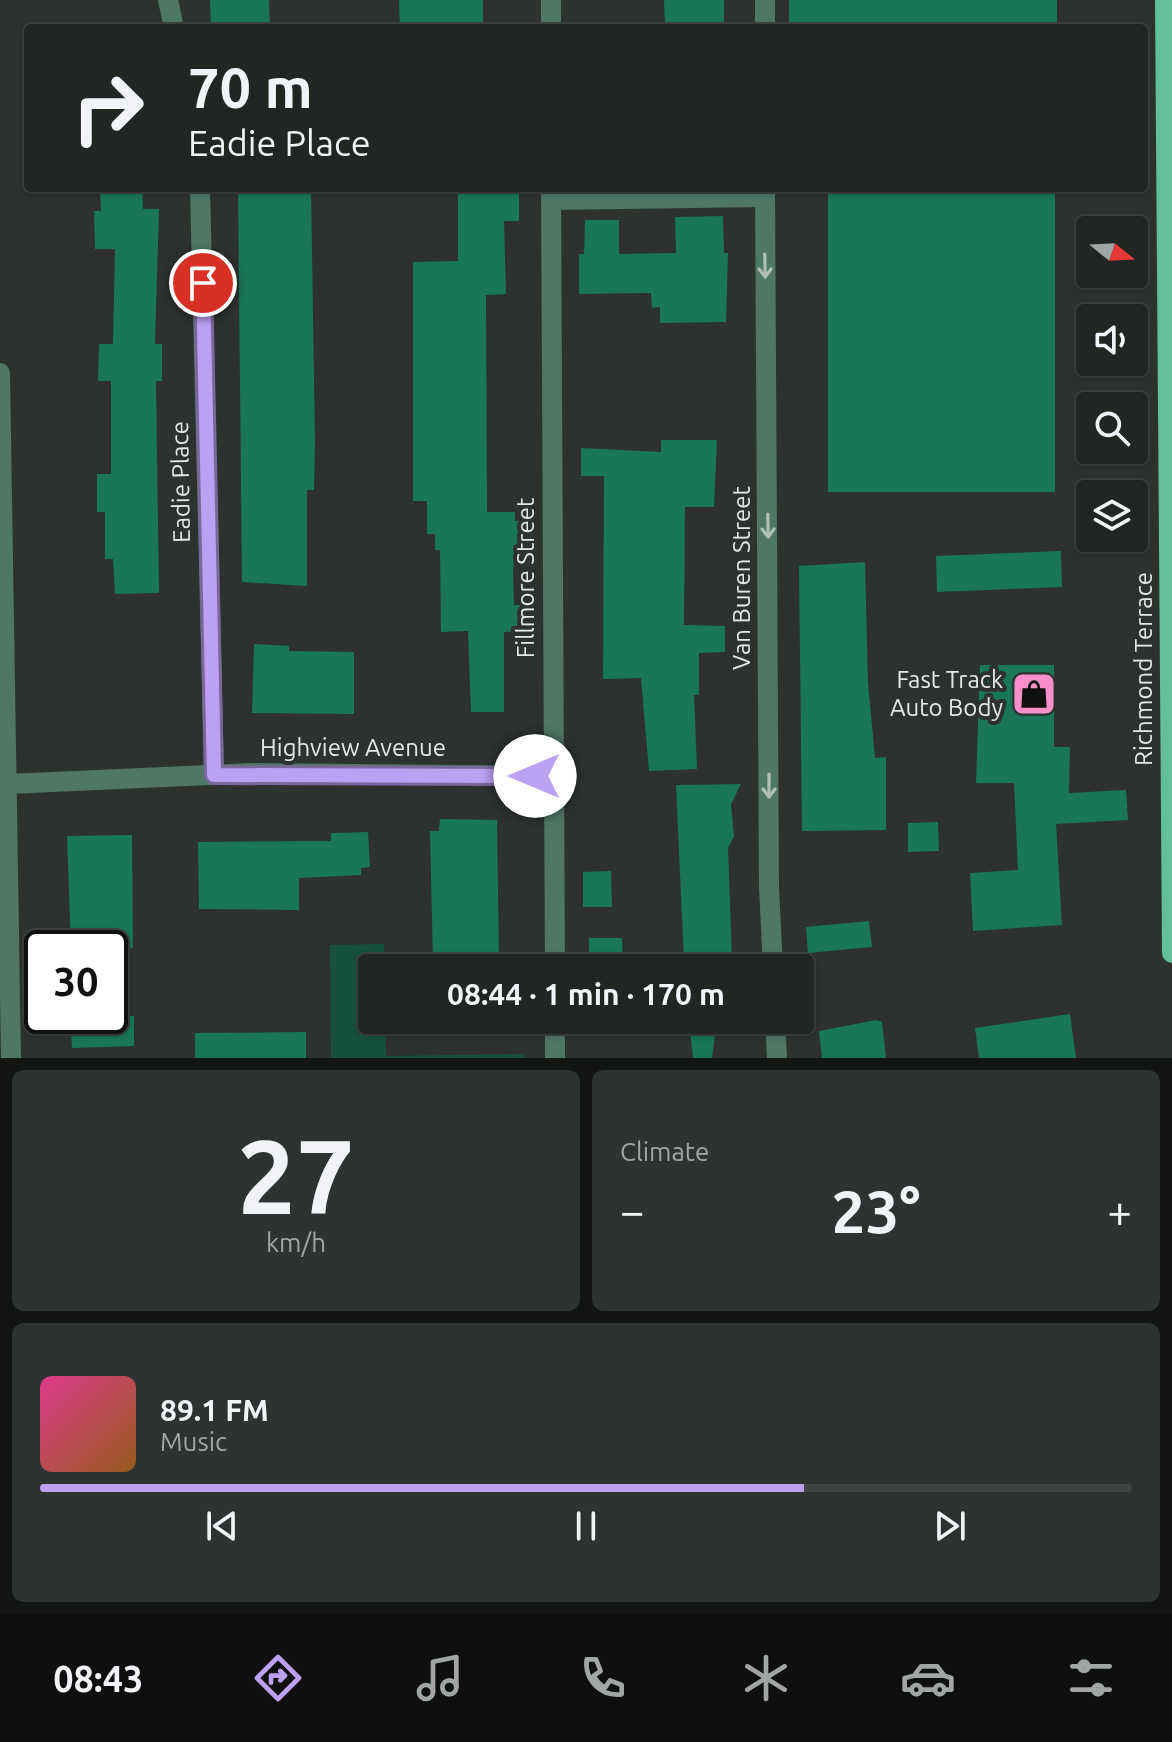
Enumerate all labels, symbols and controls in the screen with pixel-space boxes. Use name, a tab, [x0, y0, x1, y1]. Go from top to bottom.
icon: right	[56, 56, 160, 160]
text: 70 m	[188, 56, 313, 119]
text: Eadie Place	[188, 122, 371, 163]
north arrow	[1076, 216, 1148, 288]
map controls	[1076, 216, 1148, 552]
pin	[169, 249, 237, 317]
one-way arrow	[758, 252, 773, 279]
icon: arrive	[181, 261, 225, 305]
button: sound	[1076, 304, 1148, 376]
button: search	[1076, 392, 1148, 464]
street label: Eadie Place	[166, 421, 195, 543]
button: layers	[1076, 480, 1148, 552]
street label: Van Buren Street	[728, 486, 755, 670]
street label: Fillmore Street	[512, 497, 539, 658]
one-way arrow	[760, 512, 776, 539]
street label: Richmond Terrace	[1130, 572, 1157, 766]
place label: Fast Track Auto Body	[890, 666, 1003, 721]
shop icon: Fast Track Auto Body	[1010, 670, 1058, 718]
street label: Highview Avenue	[260, 734, 446, 761]
position arrow	[493, 734, 577, 818]
one-way arrow	[761, 772, 777, 799]
speed limit sign: 30	[24, 930, 128, 1034]
text: 08:44 · 1 min · 170 m	[447, 977, 725, 1011]
text: 27	[237, 1117, 355, 1234]
text: Climate	[620, 1137, 709, 1166]
text: 23°	[832, 1177, 920, 1244]
text: −	[620, 1186, 645, 1235]
text: +	[1107, 1186, 1132, 1235]
text: km/h	[266, 1228, 326, 1257]
text: 89.1 FM	[160, 1393, 269, 1427]
text: Music	[160, 1427, 227, 1456]
icon: previous	[200, 1504, 244, 1548]
icon: pause	[564, 1504, 608, 1548]
icon: next	[928, 1504, 972, 1548]
icon: directions	[250, 1650, 306, 1706]
icon: music	[412, 1650, 468, 1706]
icon: phone	[575, 1650, 631, 1706]
icon: climate	[738, 1650, 794, 1706]
icon: car	[900, 1650, 956, 1706]
icon: filters	[1063, 1650, 1119, 1706]
text: 08:43	[53, 1658, 143, 1699]

